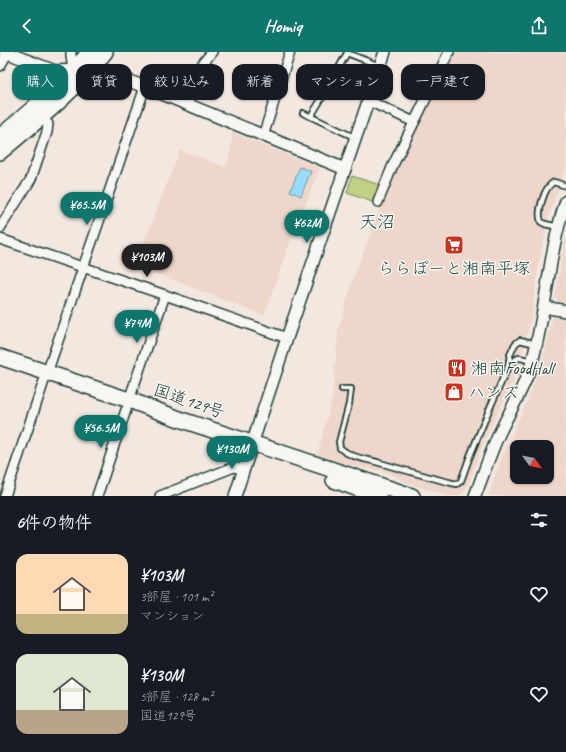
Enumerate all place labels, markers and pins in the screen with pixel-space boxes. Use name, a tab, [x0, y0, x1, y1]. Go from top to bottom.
pin: ¥65.5M	[54, 192, 120, 226]
pin: ¥62M	[283, 210, 331, 244]
supermarket icon: ららぽーと湘南平塚	[443, 234, 465, 256]
pin: ¥103M	[119, 244, 175, 278]
place label: ららぽーと湘南平塚	[378, 258, 530, 279]
pin: ¥74M	[113, 310, 161, 344]
restaurant icon: 湘南FoodHall	[446, 357, 468, 379]
place label: 湘南FoodHall	[471, 358, 556, 379]
shop icon: ハンズ	[443, 381, 465, 403]
place label: ハンズ	[468, 382, 519, 403]
pin: ¥56.5M	[68, 415, 134, 449]
pin: ¥130M	[204, 436, 260, 470]

